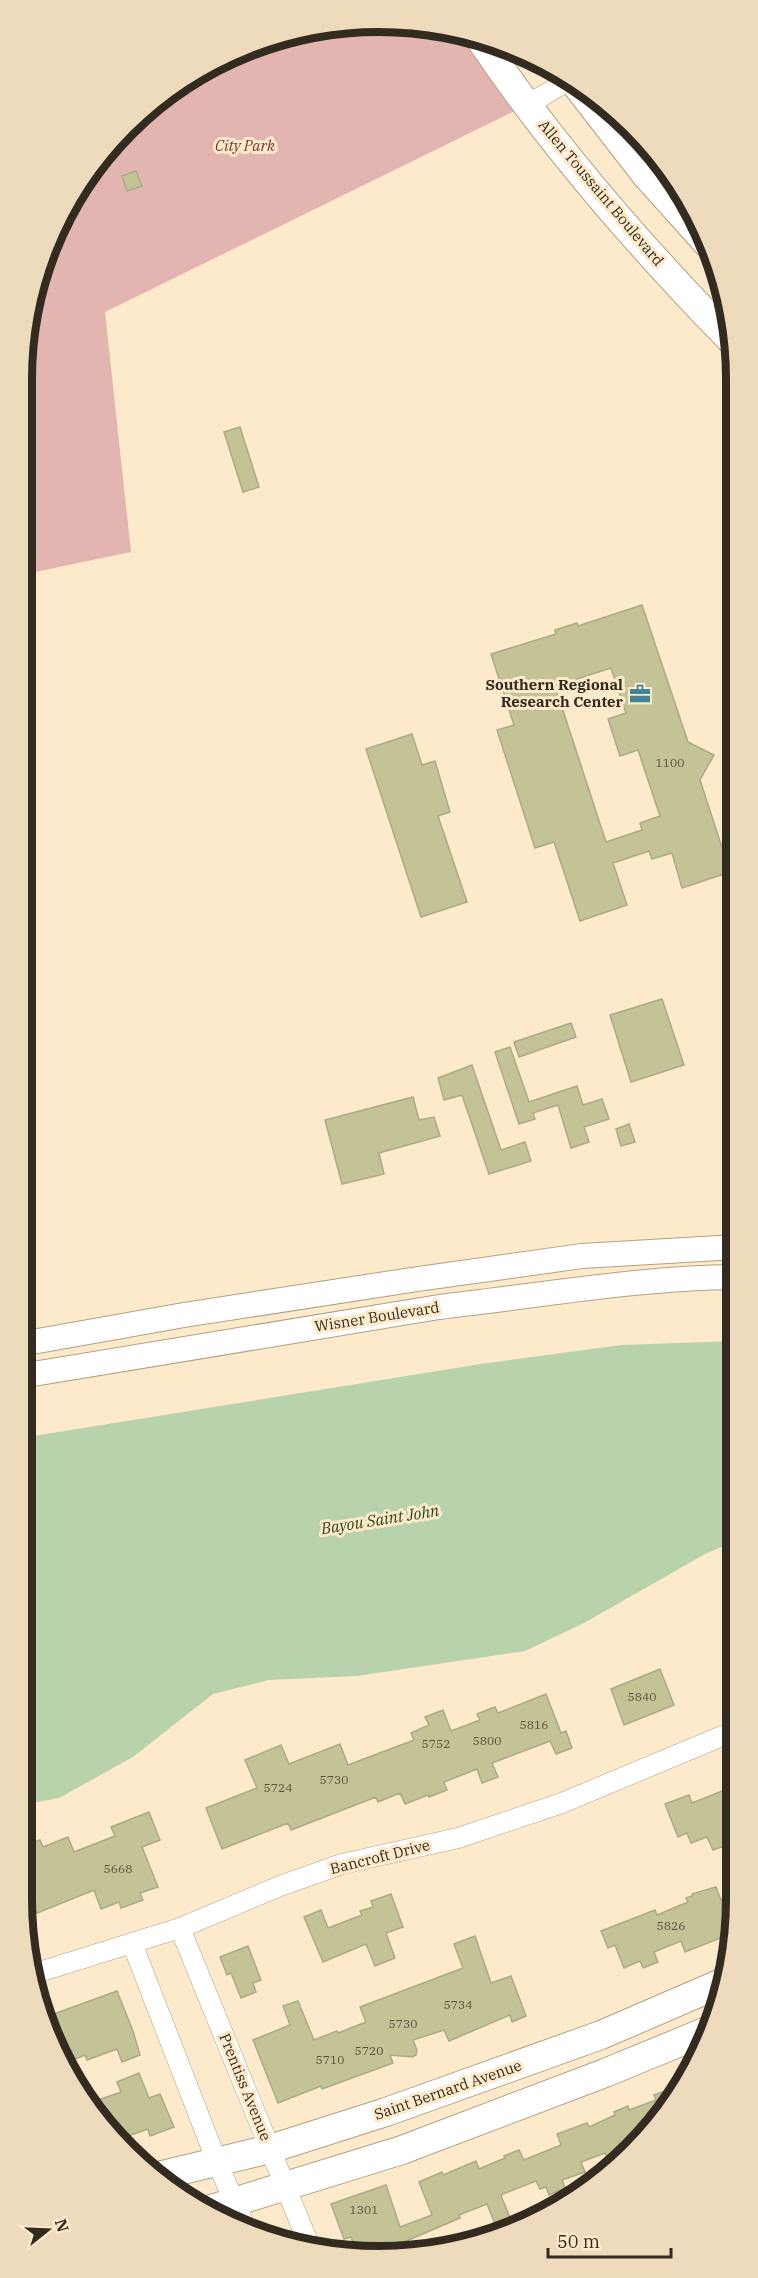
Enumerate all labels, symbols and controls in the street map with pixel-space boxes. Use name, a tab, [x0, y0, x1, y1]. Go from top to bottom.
street label: Allen Toussaint Boulevard	[535, 116, 668, 270]
park label: City Park	[215, 136, 275, 155]
place label: Southern Regional Research Center	[485, 675, 624, 711]
office icon: Southern Regional Research Center	[628, 682, 652, 706]
house number: 1100	[656, 755, 684, 770]
street label: Wisner Boulevard	[313, 1297, 441, 1336]
water label: Bayou Saint John	[319, 1500, 440, 1538]
house number: 5840	[628, 1689, 656, 1704]
house number: 5816	[520, 1717, 548, 1732]
house number: 5800	[473, 1733, 501, 1748]
house number: 5752	[422, 1736, 450, 1751]
house number: 5730	[320, 1772, 348, 1787]
house number: 5724	[264, 1780, 292, 1795]
street label: Bancroft Drive	[328, 1835, 432, 1878]
house number: 5668	[104, 1861, 132, 1876]
house number: 5826	[657, 1918, 685, 1933]
house number: 5734	[444, 1997, 472, 2012]
house number: 5730	[389, 2016, 417, 2031]
street label: Prentiss Avenue	[215, 2030, 276, 2143]
house number: 5720	[355, 2043, 383, 2058]
house number: 5710	[316, 2052, 344, 2067]
street label: Saint Bernard Avenue	[372, 2055, 524, 2124]
north arrow	[18, 2200, 78, 2260]
house number: 1301	[350, 2202, 378, 2217]
text: N	[51, 2216, 74, 2234]
scale bar	[548, 2221, 671, 2259]
text: 50 m	[557, 2230, 600, 2253]

